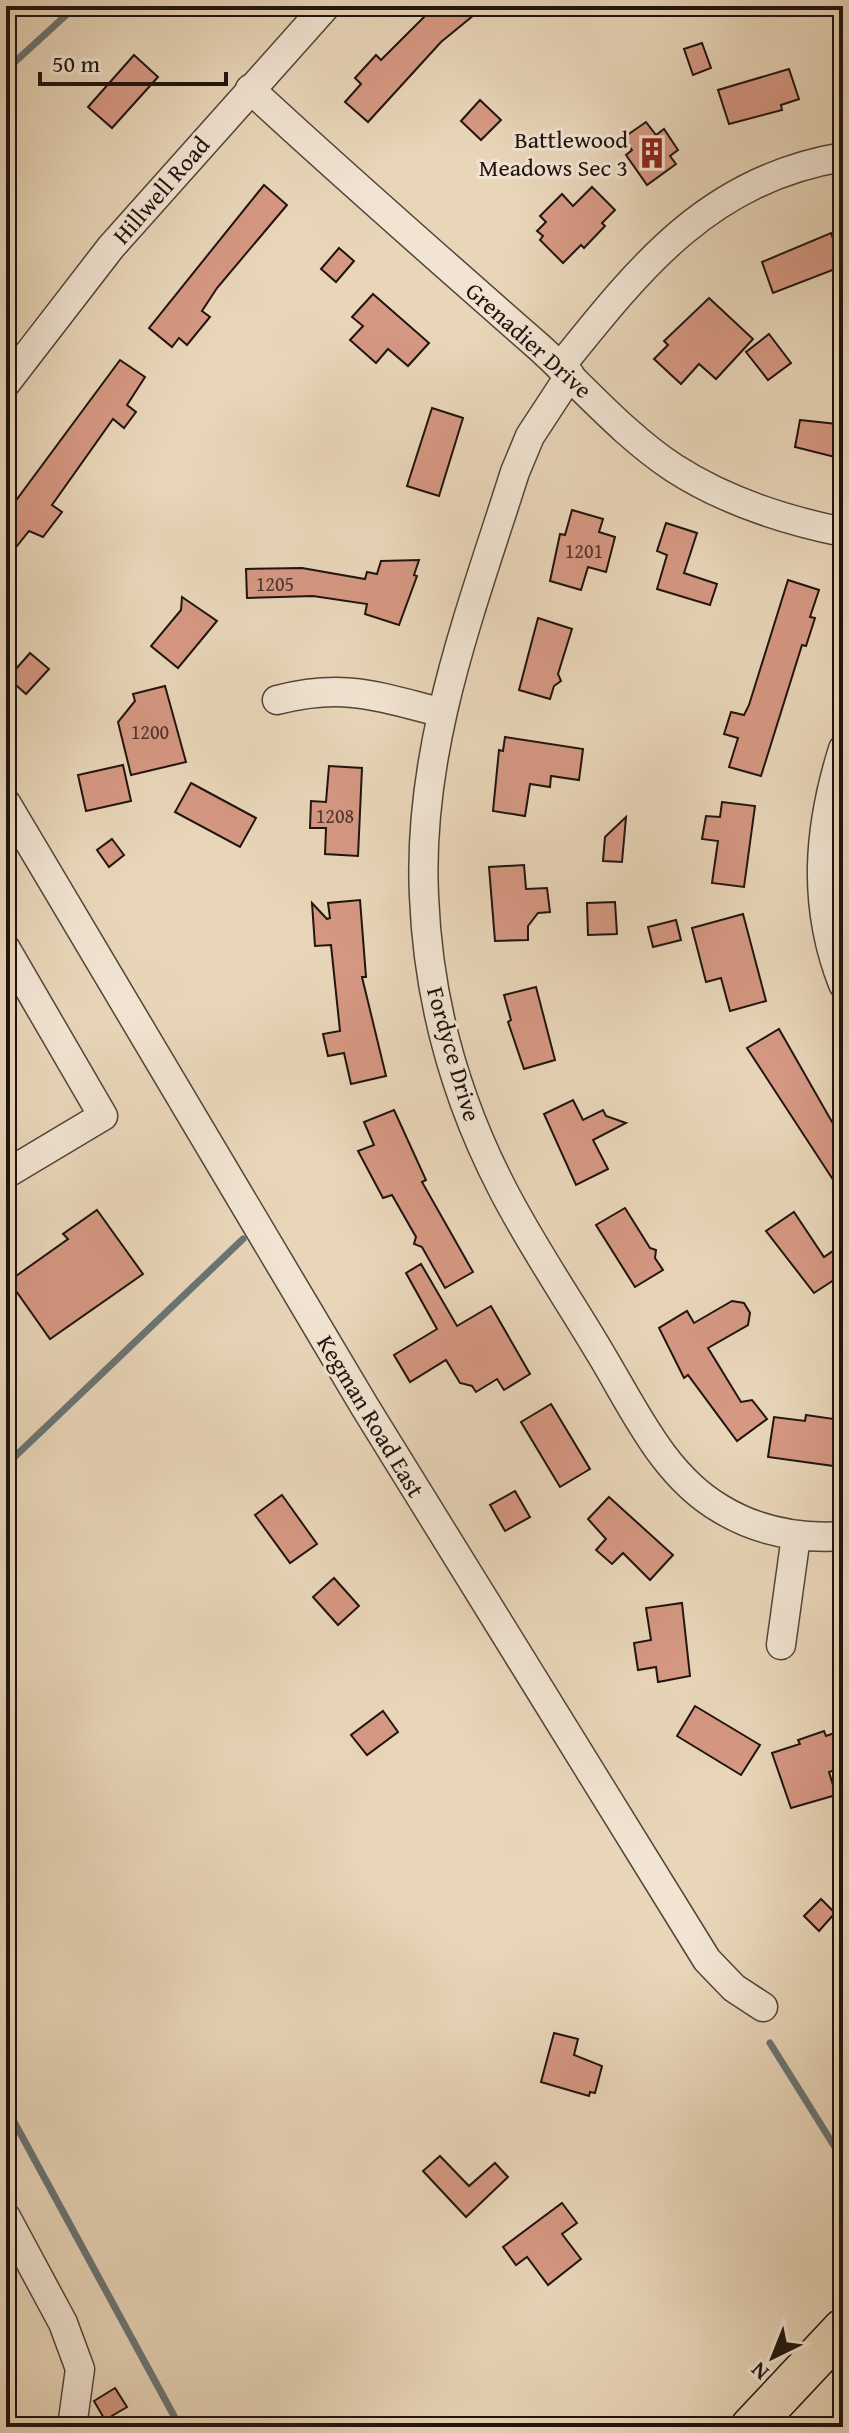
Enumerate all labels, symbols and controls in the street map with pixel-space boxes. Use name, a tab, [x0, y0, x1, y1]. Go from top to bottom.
scale bar	[40, 36, 226, 86]
text: 50 m	[52, 46, 100, 81]
place label: Battlewood Meadows Sec 3	[479, 122, 628, 185]
street label: Hillwell Road	[104, 128, 218, 252]
building icon: Battlewood Meadows Sec 3	[635, 136, 669, 170]
street label: Grenadier Drive	[458, 274, 600, 406]
house number: 1201	[565, 536, 603, 565]
house number: 1205	[256, 569, 294, 598]
house number: 1200	[131, 717, 169, 746]
house number: 1208	[316, 801, 354, 830]
street label: Fordyce Drive	[418, 983, 490, 1125]
street label: Kegman Road East	[309, 1328, 434, 1504]
north arrow	[733, 2317, 813, 2397]
text: N	[743, 2355, 776, 2388]

